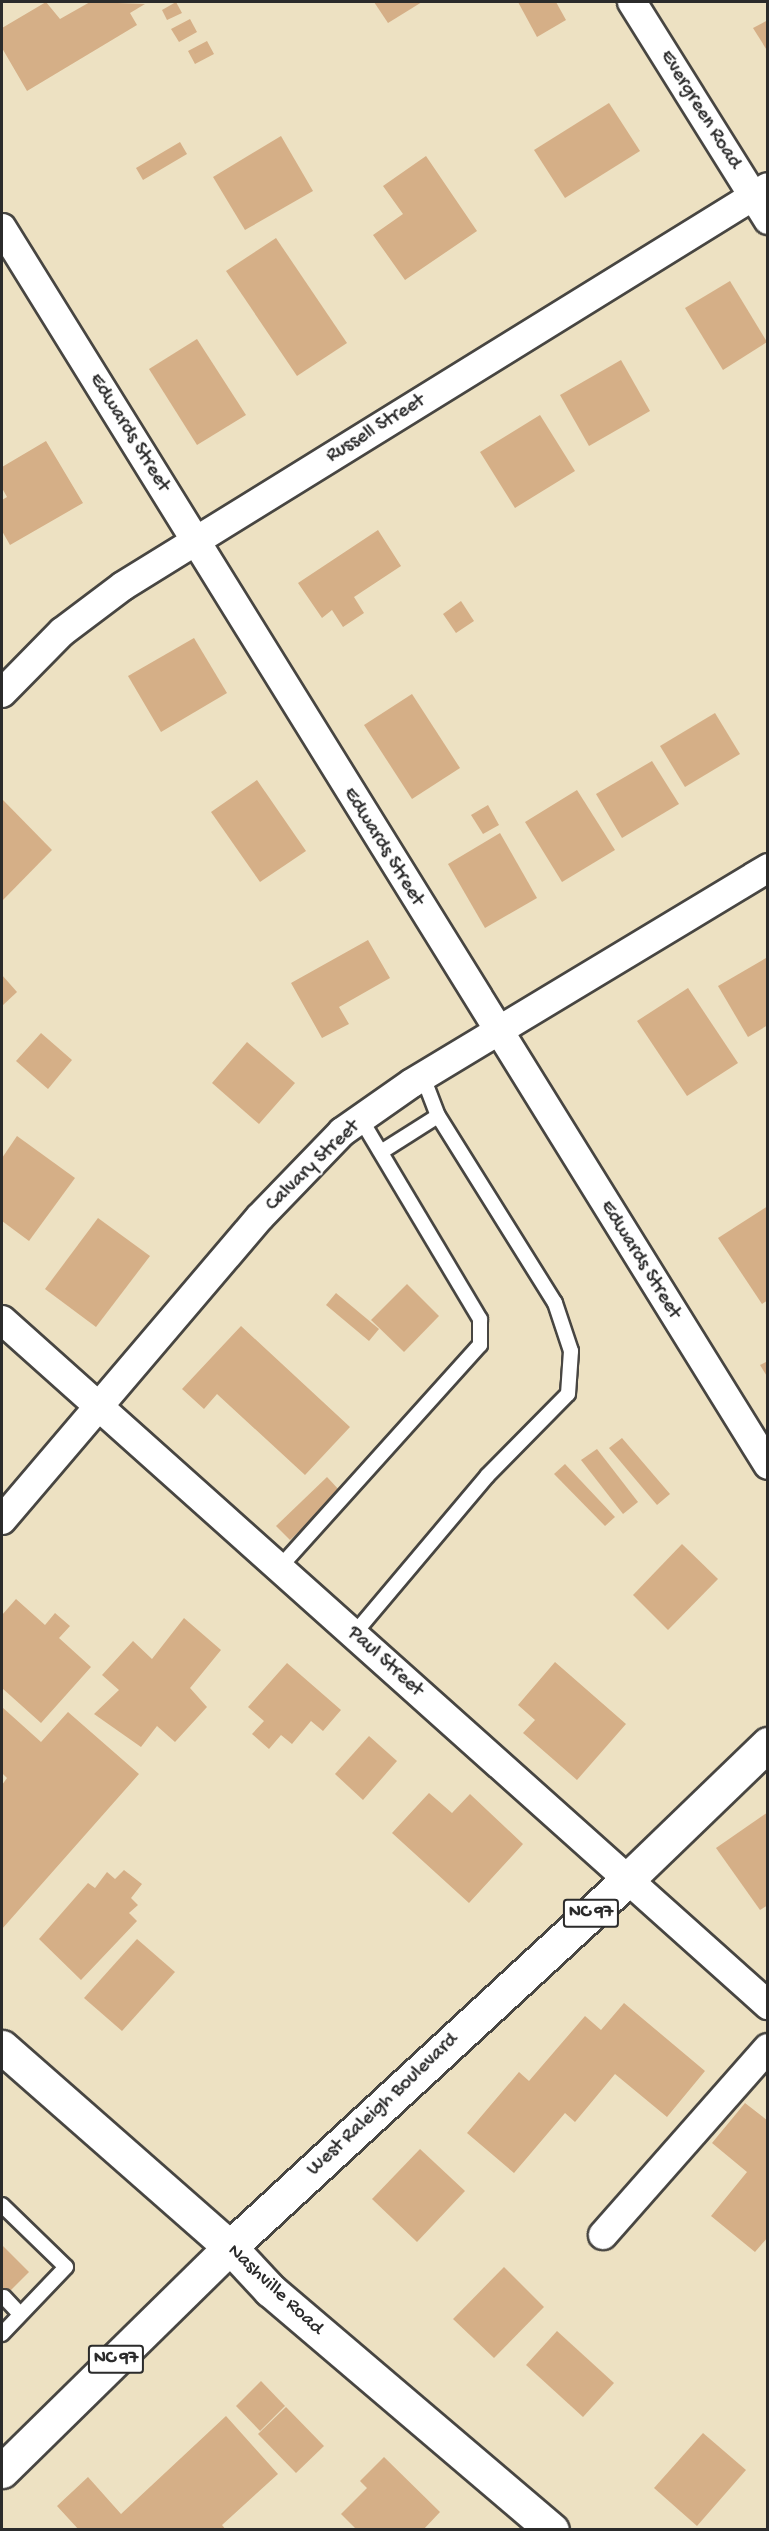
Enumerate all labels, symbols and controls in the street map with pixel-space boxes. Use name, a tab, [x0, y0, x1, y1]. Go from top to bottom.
street label: Evergreen Road	[654, 46, 746, 174]
street label: Edwards Street	[83, 369, 175, 497]
street label: Russell Street	[322, 389, 430, 469]
street label: Edwards Street	[337, 783, 429, 911]
street label: Calvary Street	[261, 1115, 365, 1217]
street label: Edwards Street	[594, 1196, 686, 1324]
street label: Paul Street	[342, 1622, 428, 1702]
road number: NC 97	[562, 1898, 620, 1928]
street label: West Raleigh Boulevard	[302, 2029, 464, 2181]
street label: Nashville Road	[222, 2239, 328, 2341]
road number: NC 97	[88, 2344, 144, 2374]

